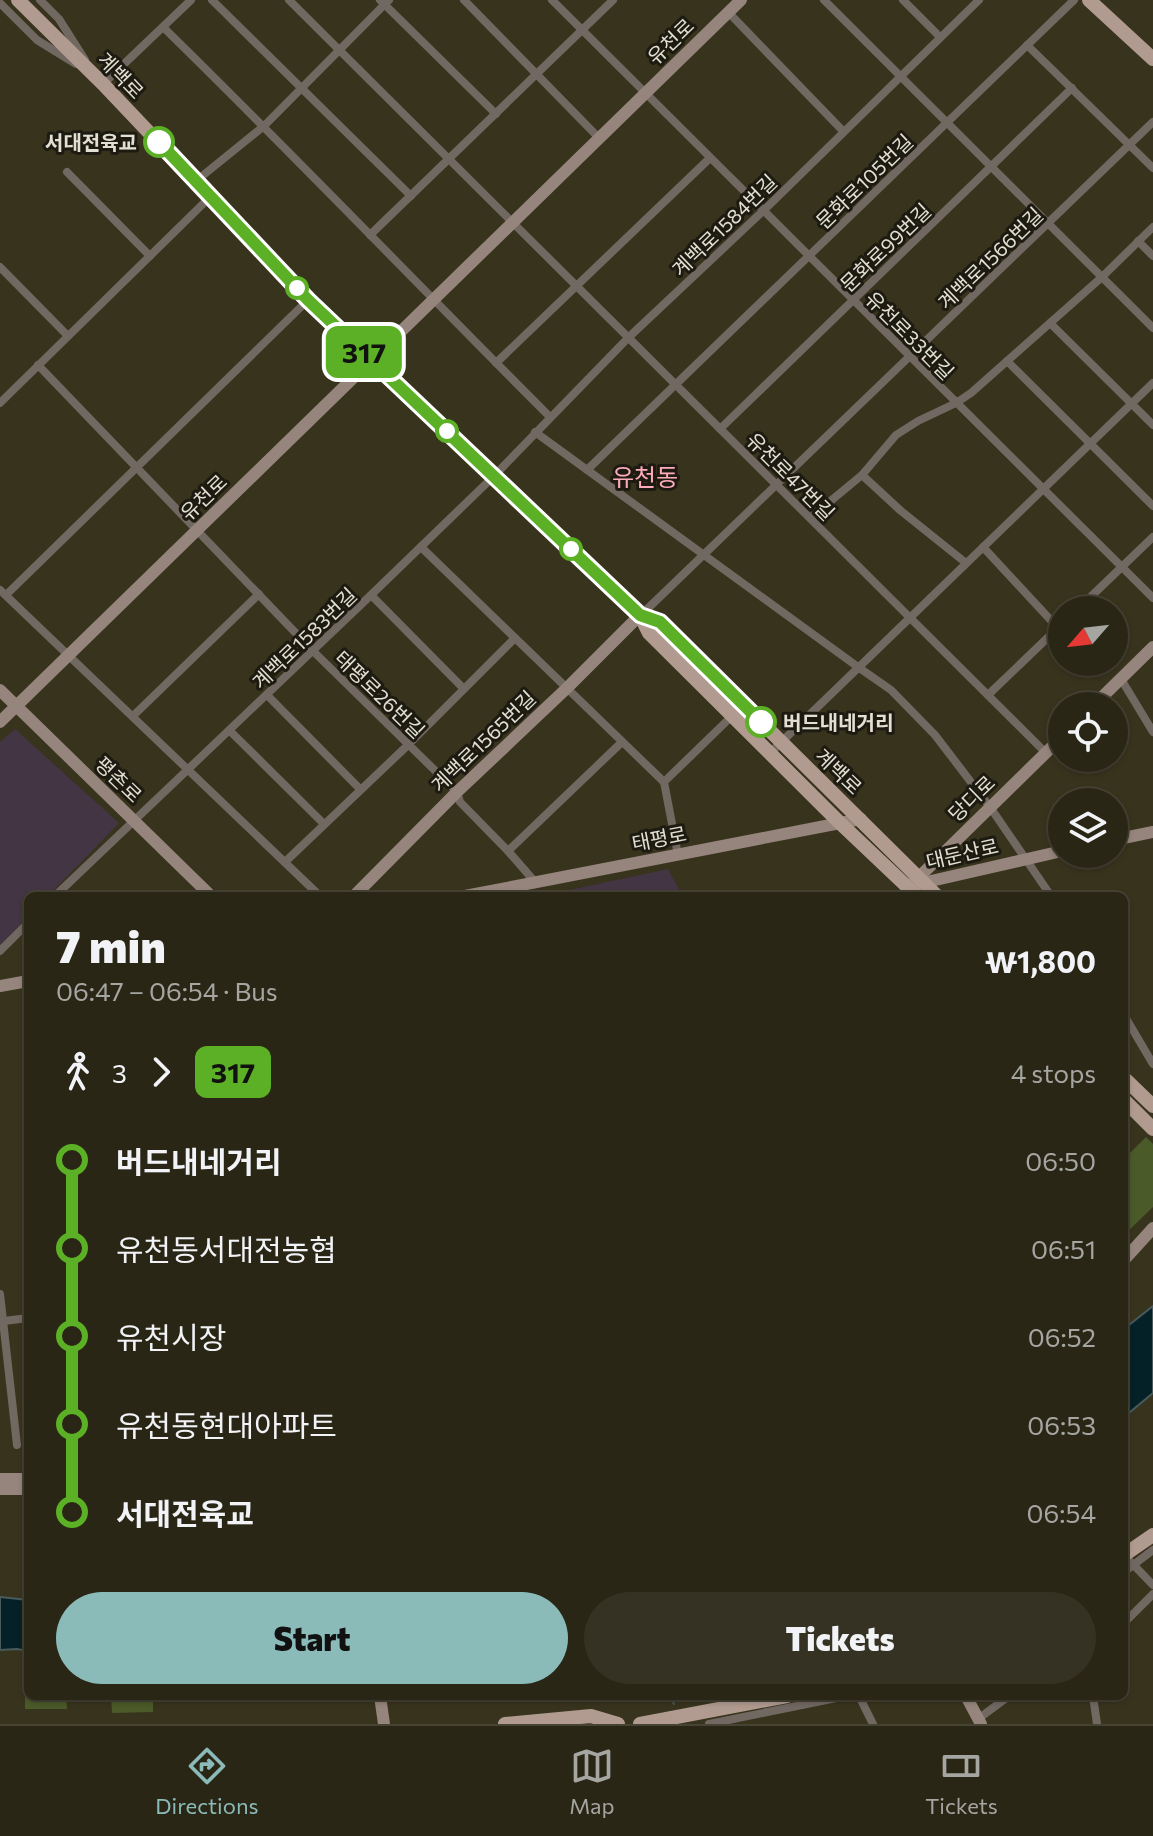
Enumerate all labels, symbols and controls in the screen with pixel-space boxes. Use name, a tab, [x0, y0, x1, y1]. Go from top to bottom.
street label: 유천로	[642, 13, 698, 69]
street label: 계백로	[93, 47, 149, 103]
marker: 서대전육교	[144, 127, 174, 157]
street label: 문화로105번길	[811, 129, 917, 233]
place label: 서대전육교	[45, 130, 137, 154]
street label: 계백로1584번길	[667, 169, 781, 281]
street label: 문화로99번길	[835, 198, 935, 296]
street label: 계백로1566번길	[933, 202, 1047, 314]
unlabelled marker	[286, 277, 308, 299]
street label: 유천로33번길	[861, 286, 959, 384]
line badge: 317	[318, 326, 410, 378]
text: 317	[342, 335, 386, 369]
unlabelled marker	[436, 420, 458, 442]
street label: 유천로47번길	[742, 427, 840, 525]
district label: 유천동	[612, 462, 678, 491]
street label: 유천로	[175, 469, 231, 525]
unlabelled marker	[560, 538, 582, 560]
street label: 계백로1583번길	[247, 582, 361, 694]
north arrow	[1048, 596, 1128, 676]
map controls	[1048, 596, 1128, 868]
street label: 태평로26번길	[330, 645, 430, 743]
street label: 계백로1565번길	[426, 685, 540, 797]
button: locate	[1048, 692, 1128, 772]
marker: 버드내네거리	[746, 707, 776, 737]
place label: 버드내네거리	[783, 710, 893, 734]
street label: 계백로	[811, 743, 867, 799]
street label: 평촌로	[91, 751, 147, 807]
street label: 당디로	[943, 770, 999, 826]
button: layers	[1048, 788, 1128, 868]
street label: 태평로	[630, 821, 688, 855]
street label: 대둔산로	[923, 833, 1001, 873]
text: 7 min	[56, 918, 166, 972]
text: ₩1,800	[985, 942, 1096, 979]
text: 06:47 – 06:54 · Bus	[56, 975, 278, 1006]
icon: walk	[56, 1050, 100, 1094]
icon: forward	[139, 1050, 183, 1094]
text: 317	[211, 1055, 255, 1089]
text: 3	[112, 1057, 127, 1088]
text: 4 stops	[1011, 1057, 1096, 1088]
text: 버드내네거리	[116, 1142, 282, 1179]
text: 06:50	[1025, 1145, 1096, 1176]
text: 유천동서대전농협	[116, 1230, 337, 1267]
text: 06:51	[1031, 1233, 1096, 1264]
text: 유천시장	[116, 1318, 226, 1355]
text: 06:52	[1028, 1321, 1096, 1352]
text: 유천동현대아파트	[116, 1406, 337, 1443]
text: 06:53	[1027, 1409, 1096, 1440]
text: 서대전육교	[116, 1494, 254, 1531]
text: 06:54	[1027, 1497, 1096, 1528]
button: Start	[56, 1592, 568, 1684]
button: Tickets	[584, 1592, 1096, 1684]
tab: Directions	[155, 1744, 259, 1819]
tab: Map	[569, 1744, 615, 1819]
tab: Tickets	[925, 1744, 998, 1819]

